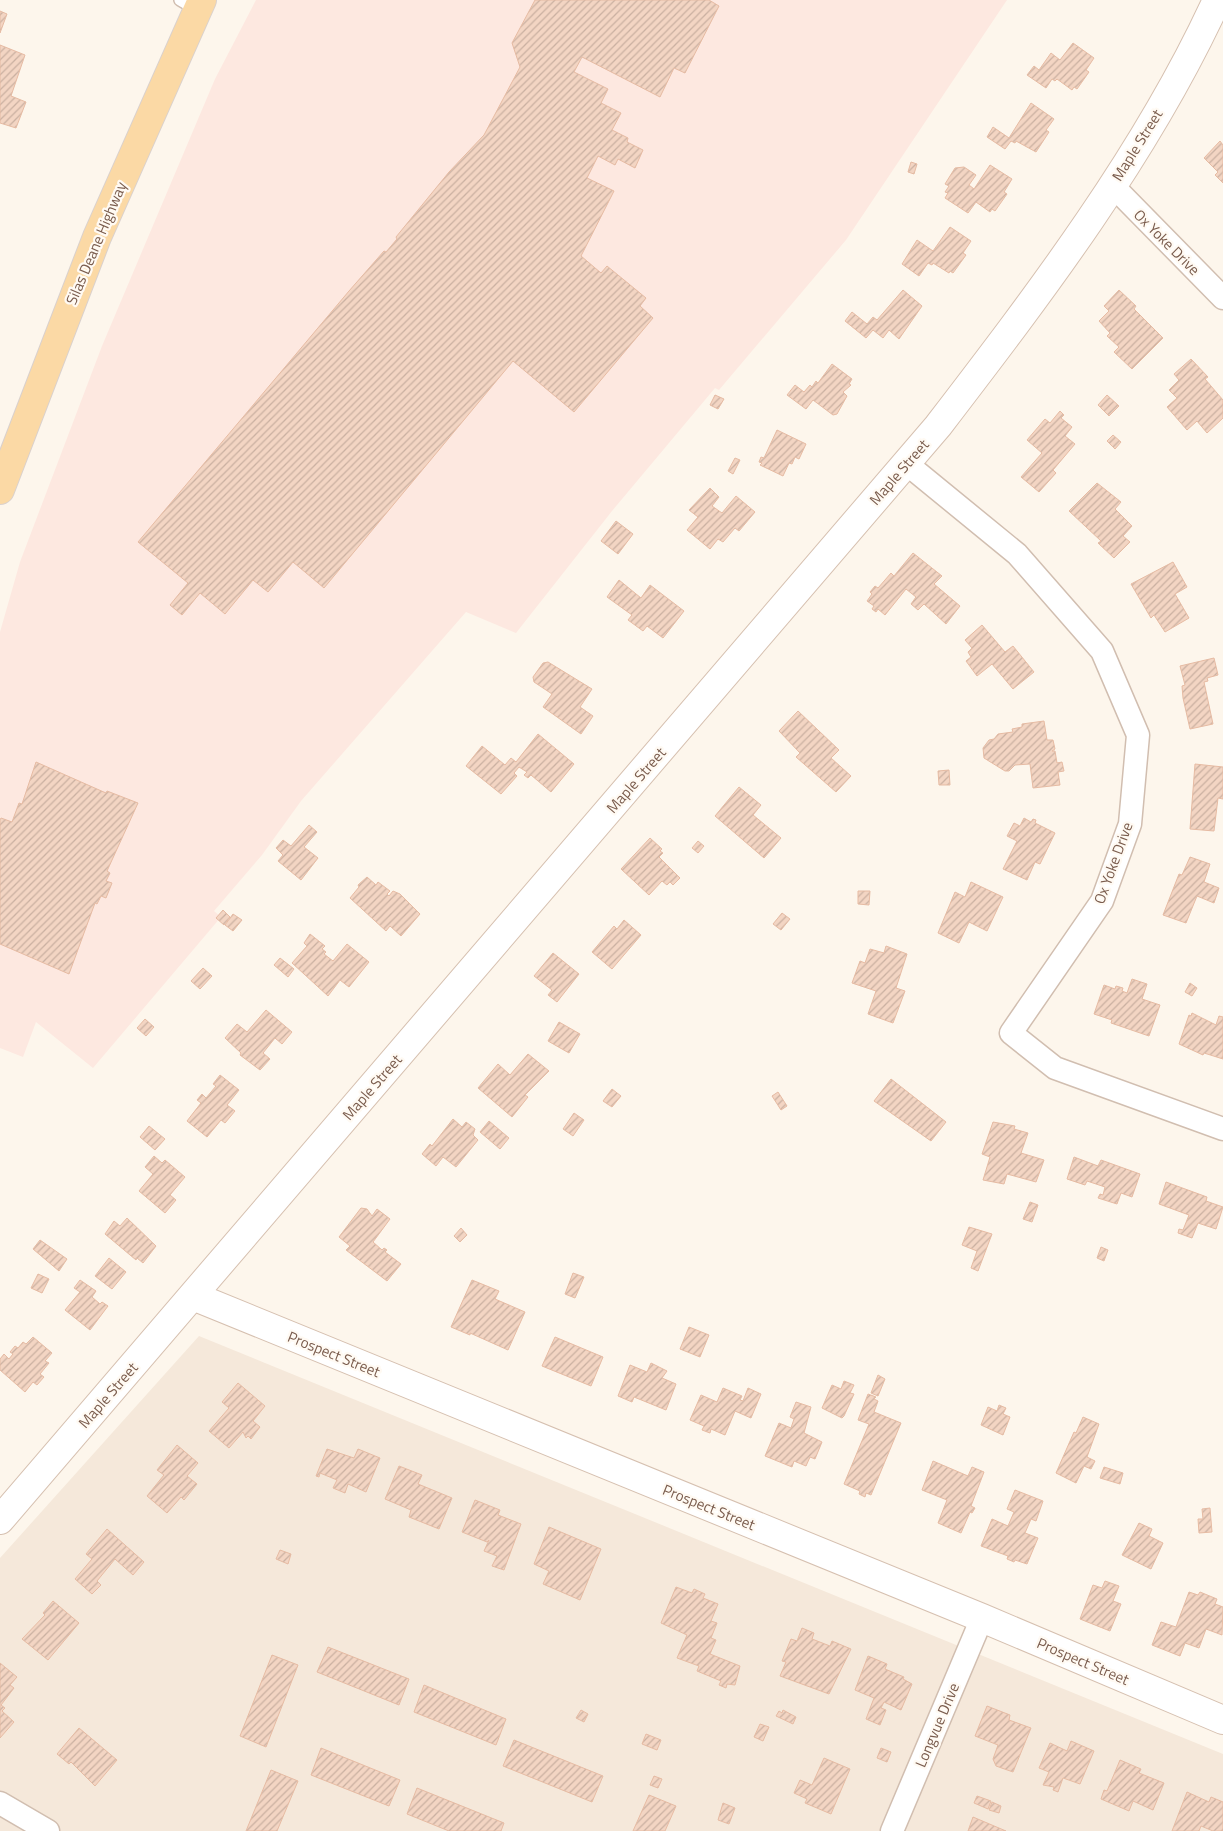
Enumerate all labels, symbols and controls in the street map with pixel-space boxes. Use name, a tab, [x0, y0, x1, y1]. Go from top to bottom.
street label: Maple Street	[1106, 104, 1169, 185]
street label: Silas Deane Highway	[60, 178, 132, 308]
street label: Ox Yoke Drive	[1129, 204, 1205, 280]
street label: Maple Street	[864, 433, 935, 510]
street label: Maple Street	[601, 741, 672, 818]
street label: Ox Yoke Drive	[1088, 819, 1138, 907]
street label: Maple Street	[337, 1048, 408, 1125]
street label: Prospect Street	[284, 1325, 384, 1383]
street label: Maple Street	[73, 1356, 144, 1433]
street label: Prospect Street	[659, 1478, 759, 1536]
street label: Prospect Street	[1033, 1631, 1133, 1691]
street label: Longvue Drive	[909, 1679, 965, 1771]

